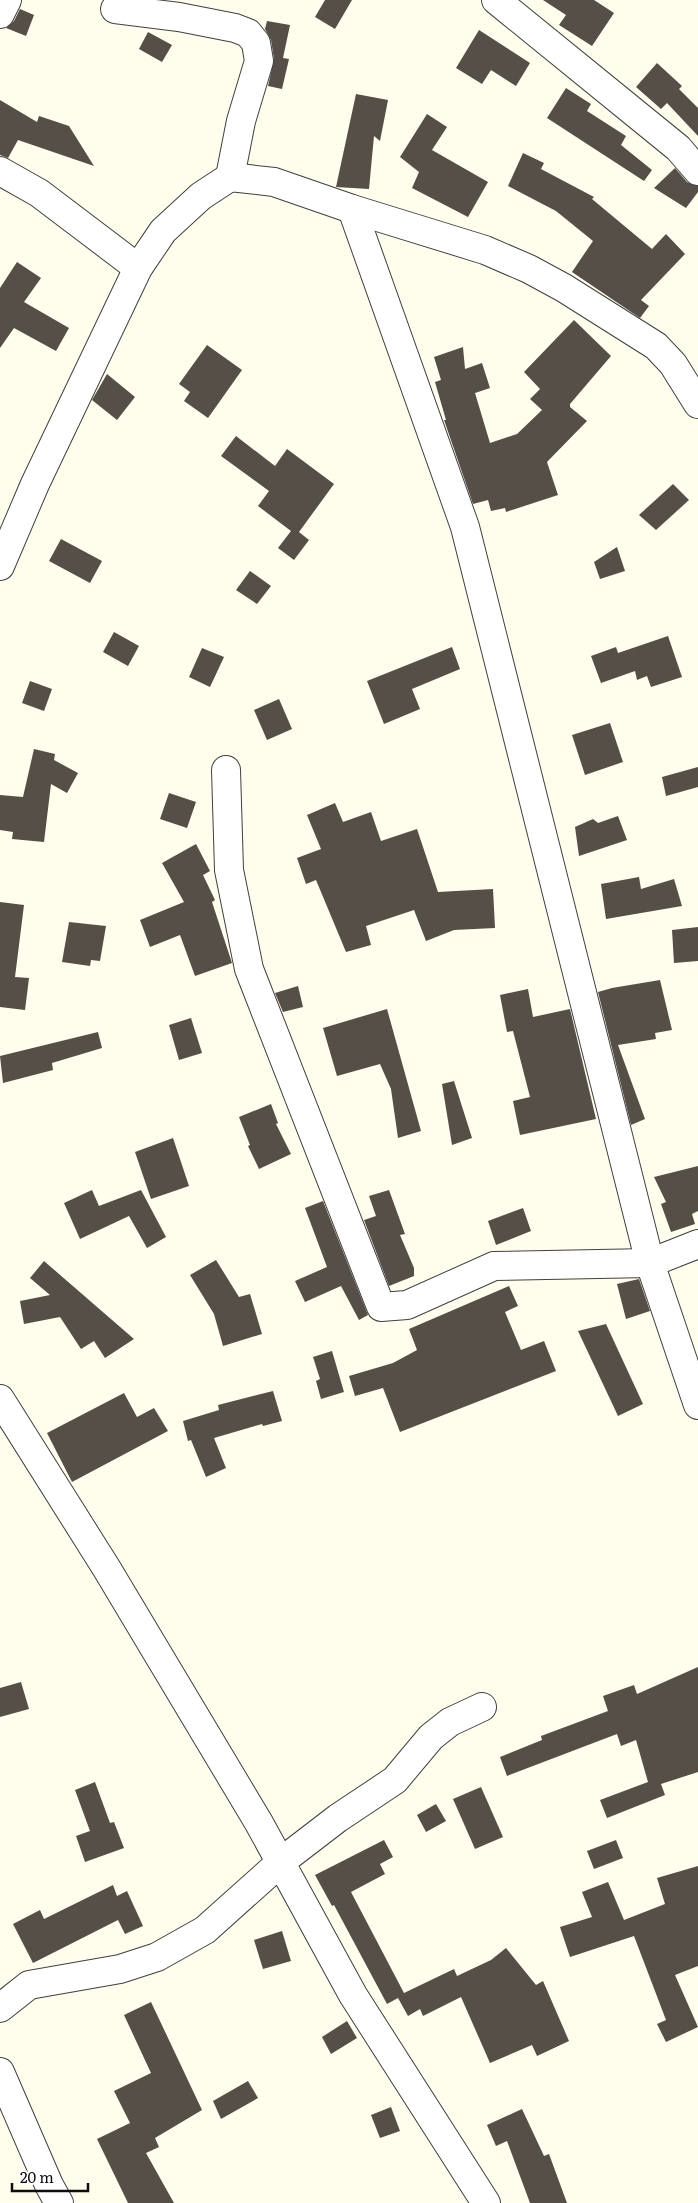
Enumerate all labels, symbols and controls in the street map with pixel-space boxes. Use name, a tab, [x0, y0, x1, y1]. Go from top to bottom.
scale bar	[12, 2160, 89, 2192]
text: 20 m	[20, 2165, 54, 2188]

